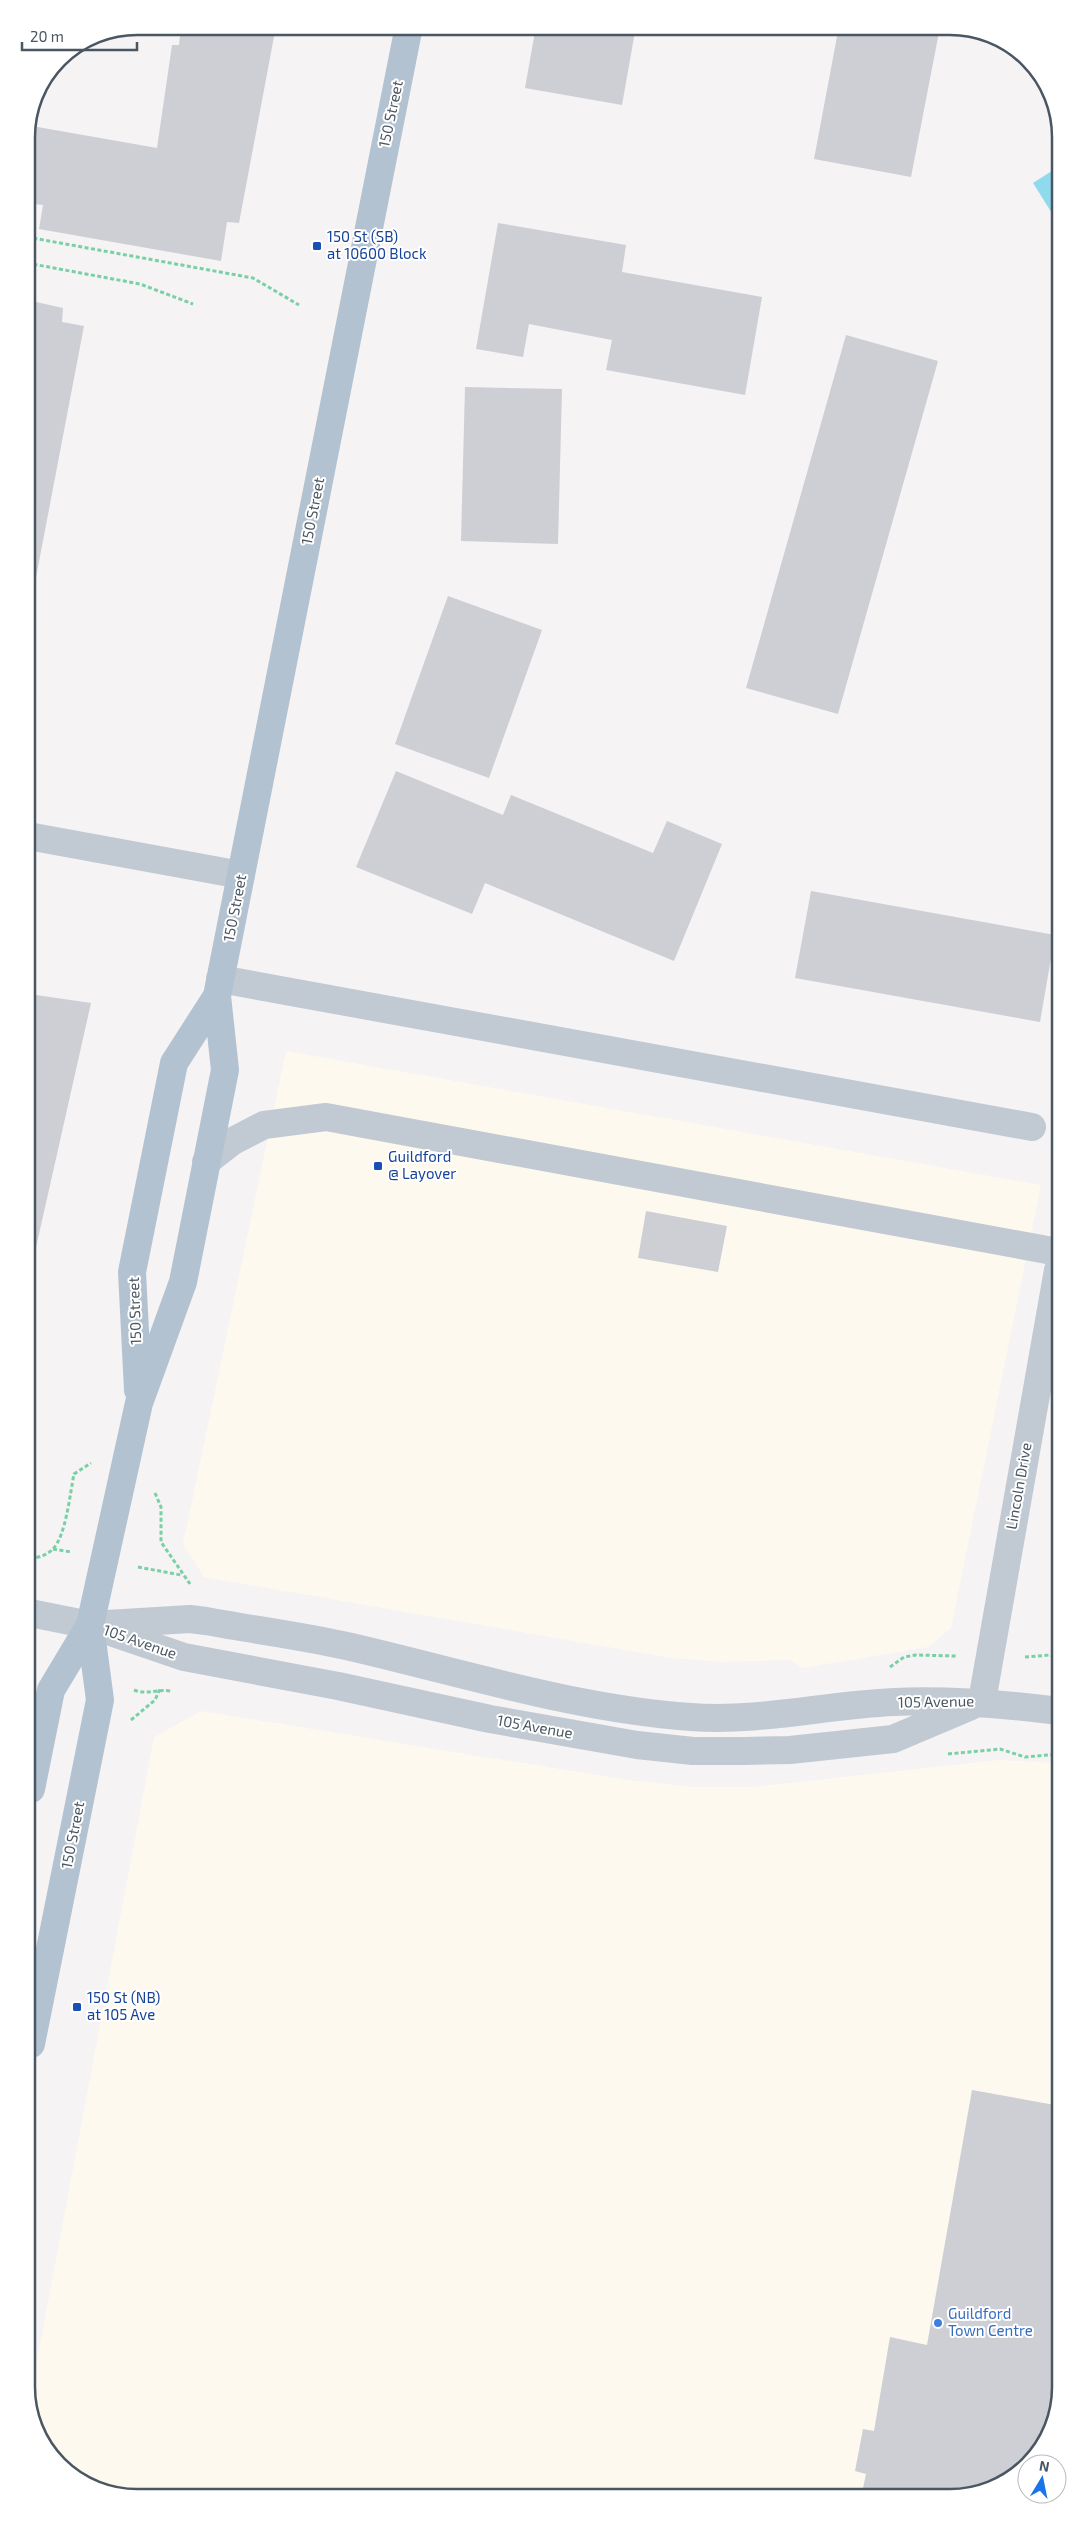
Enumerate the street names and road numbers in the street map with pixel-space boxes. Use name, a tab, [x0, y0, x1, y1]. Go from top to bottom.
street label: 150 Street	[374, 78, 406, 149]
street label: 150 Street	[297, 475, 327, 546]
street label: 150 Street	[219, 872, 249, 943]
street label: 150 Street	[124, 1276, 144, 1345]
street label: Lincoln Drive	[1002, 1441, 1035, 1531]
street label: 105 Avenue	[101, 1620, 179, 1662]
street label: 105 Avenue	[898, 1691, 974, 1711]
street label: 105 Avenue	[496, 1711, 574, 1742]
street label: 150 Street	[57, 1799, 87, 1870]

